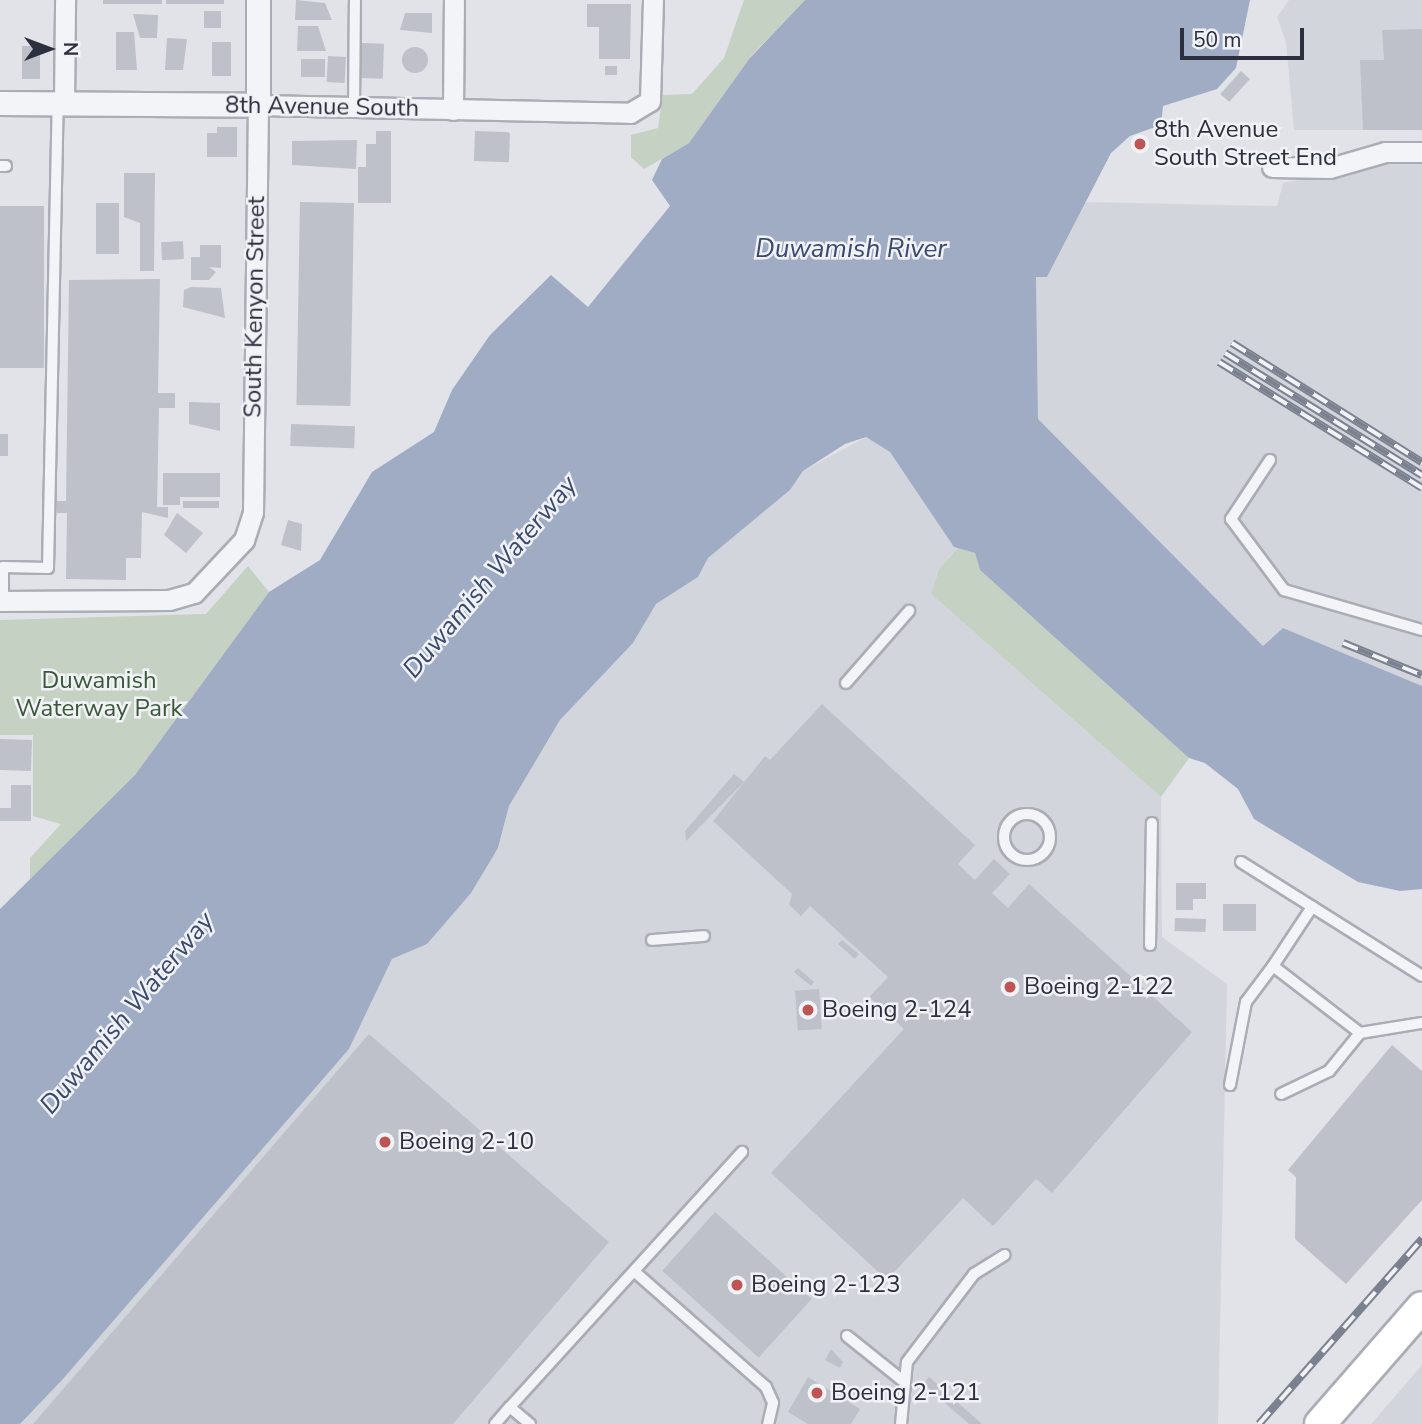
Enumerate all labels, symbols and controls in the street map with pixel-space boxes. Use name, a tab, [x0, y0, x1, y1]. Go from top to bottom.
north arrow	[14, 14, 84, 84]
scale bar	[1184, 14, 1308, 58]
text: 50 m	[1193, 26, 1242, 54]
text: N	[57, 42, 83, 56]
street label: 8th Avenue South	[225, 91, 419, 123]
place label: 8th Avenue South Street End	[1154, 116, 1337, 172]
marker: 8th Avenue South Street End	[1132, 136, 1148, 152]
street label: South Kenyon Street	[239, 196, 271, 418]
water label: Duwamish River	[755, 233, 947, 265]
water label: Duwamish Waterway	[396, 470, 584, 684]
park label: Duwamish Waterway Park	[15, 667, 183, 723]
water label: Duwamish Waterway	[33, 906, 221, 1120]
place label: Boeing 2-122	[1024, 973, 1174, 1001]
marker: Boeing 2-122	[1002, 979, 1018, 995]
place label: Boeing 2-124	[822, 996, 972, 1024]
marker: Boeing 2-124	[800, 1002, 816, 1018]
place label: Boeing 2-10	[399, 1128, 534, 1156]
marker: Boeing 2-10	[377, 1134, 393, 1150]
place label: Boeing 2-123	[751, 1271, 901, 1299]
marker: Boeing 2-123	[729, 1277, 745, 1293]
place label: Boeing 2-121	[831, 1379, 981, 1407]
marker: Boeing 2-121	[809, 1385, 825, 1401]

